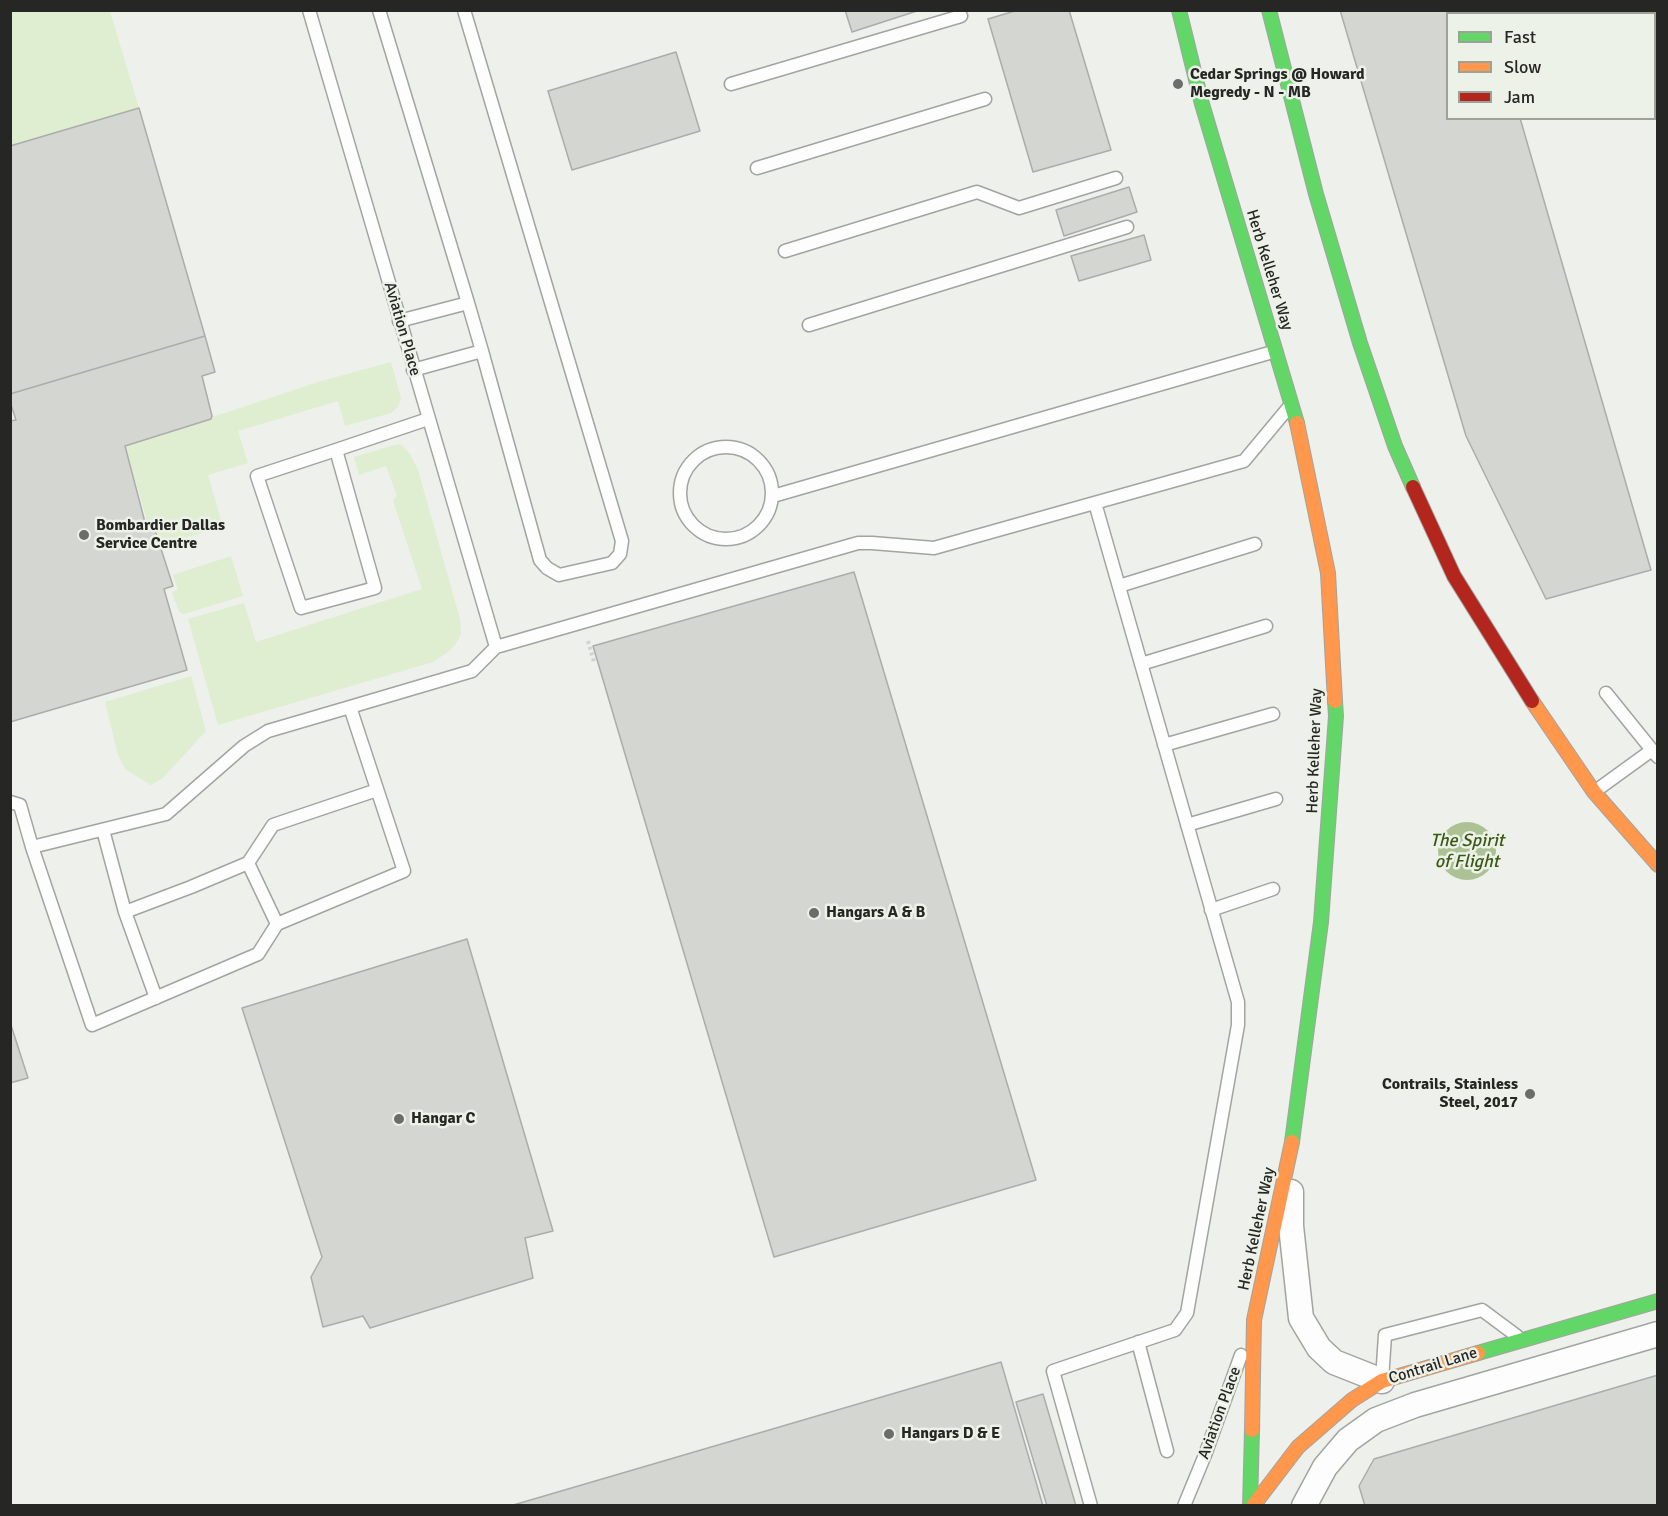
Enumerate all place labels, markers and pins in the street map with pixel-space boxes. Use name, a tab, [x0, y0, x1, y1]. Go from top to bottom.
place label: Cedar Springs @ Howard Megredy - N - MB	[1190, 65, 1365, 103]
marker: Cedar Springs @ Howard Megredy - N - MB	[1171, 77, 1185, 91]
place label: Bombardier Dallas Service Centre	[96, 516, 225, 554]
marker: Bombardier Dallas Service Centre	[77, 528, 91, 542]
place label: Hangars A & B	[826, 903, 925, 923]
marker: Hangars A & B	[807, 906, 821, 920]
place label: Contrails, Stainless Steel, 2017	[1382, 1075, 1518, 1113]
marker: Contrails, Stainless Steel, 2017	[1523, 1087, 1537, 1101]
place label: Hangar C	[411, 1109, 475, 1129]
marker: Hangar C	[392, 1112, 406, 1126]
place label: Hangars D & E	[901, 1424, 1000, 1444]
marker: Hangars D & E	[882, 1427, 896, 1441]

